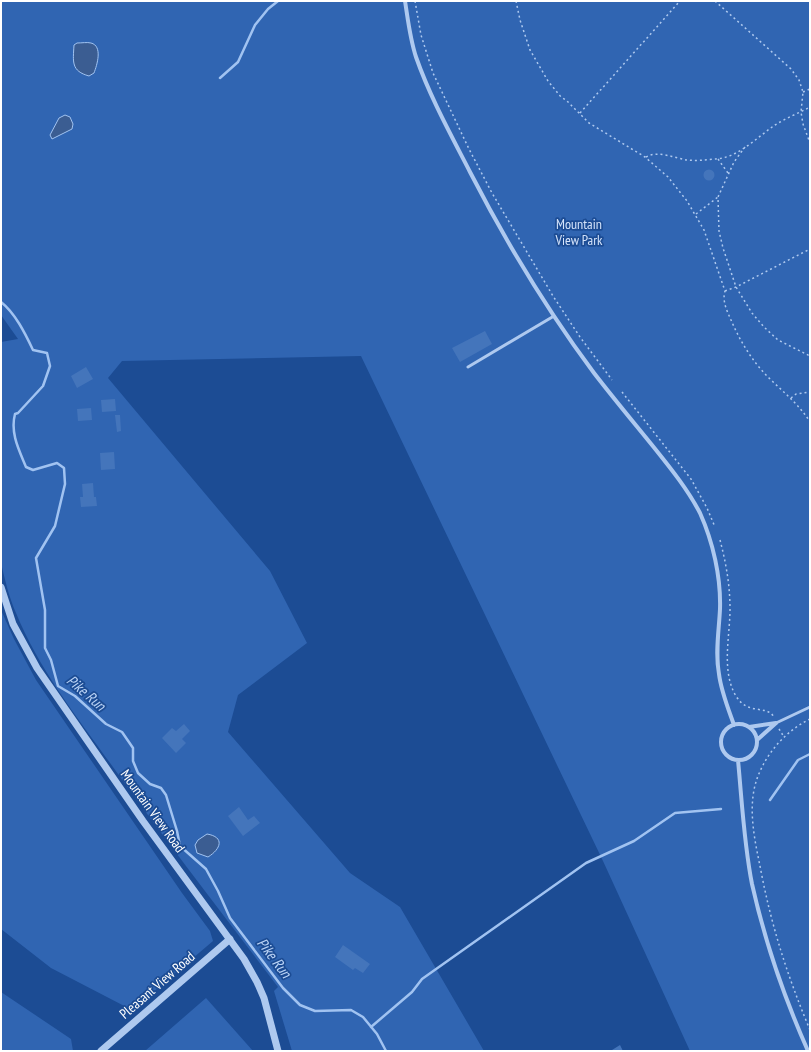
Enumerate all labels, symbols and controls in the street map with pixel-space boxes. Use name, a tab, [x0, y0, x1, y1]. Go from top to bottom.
park label: Mountain View Park	[555, 215, 603, 249]
water label: Pike Run	[63, 671, 111, 716]
street label: Mountain View Road	[117, 766, 189, 856]
water label: Pike Run	[253, 934, 296, 983]
street label: Pleasant View Road	[116, 947, 198, 1023]

